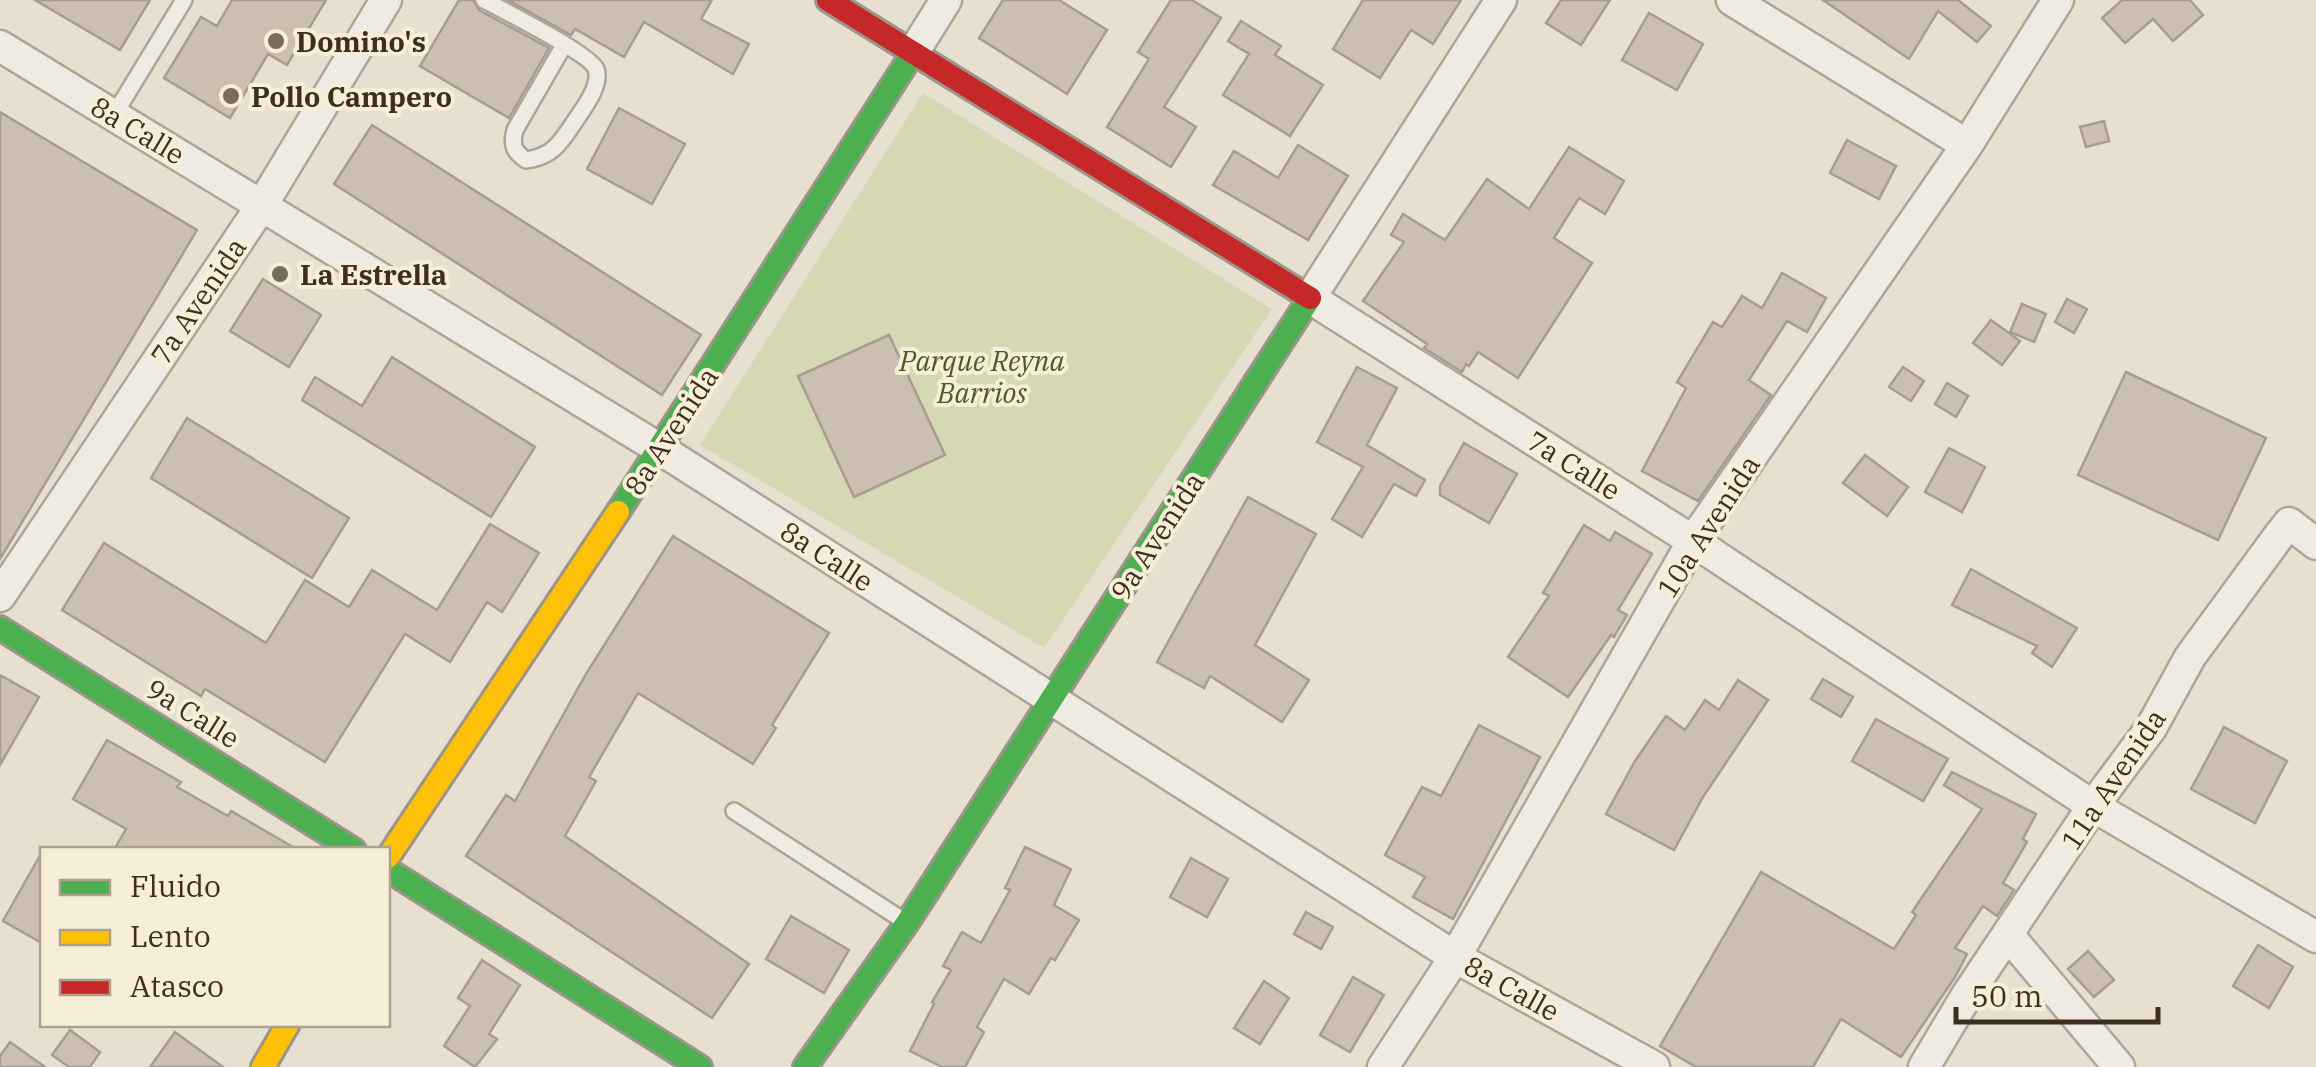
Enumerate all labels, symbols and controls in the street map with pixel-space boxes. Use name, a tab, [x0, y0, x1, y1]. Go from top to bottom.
place label: Domino's	[296, 23, 426, 60]
marker: Domino's	[265, 30, 287, 52]
place label: Pollo Campero	[251, 78, 452, 115]
marker: Pollo Campero	[220, 85, 242, 107]
street label: 8a Calle	[84, 87, 192, 173]
street label: 7a Avenida	[142, 230, 254, 372]
place label: La Estrella	[300, 256, 447, 293]
marker: La Estrella	[269, 263, 291, 285]
park label: Parque Reyna Barrios	[898, 342, 1065, 411]
street label: 8a Avenida	[616, 360, 726, 502]
street label: 7a Calle	[1520, 422, 1628, 508]
street label: 10a Avenida	[1648, 448, 1768, 604]
street label: 9a Avenida	[1102, 465, 1212, 607]
street label: 8a Calle	[773, 512, 881, 600]
street label: 9a Calle	[139, 670, 247, 756]
street label: 11a Avenida	[2052, 701, 2174, 857]
legend	[40, 847, 390, 1027]
text: Fluido	[130, 866, 221, 905]
text: Lento	[130, 916, 211, 955]
street label: 8a Calle	[1458, 947, 1566, 1029]
scale bar	[1956, 962, 2158, 1024]
text: Atasco	[130, 966, 224, 1005]
text: 50 m	[1971, 976, 2043, 1015]

